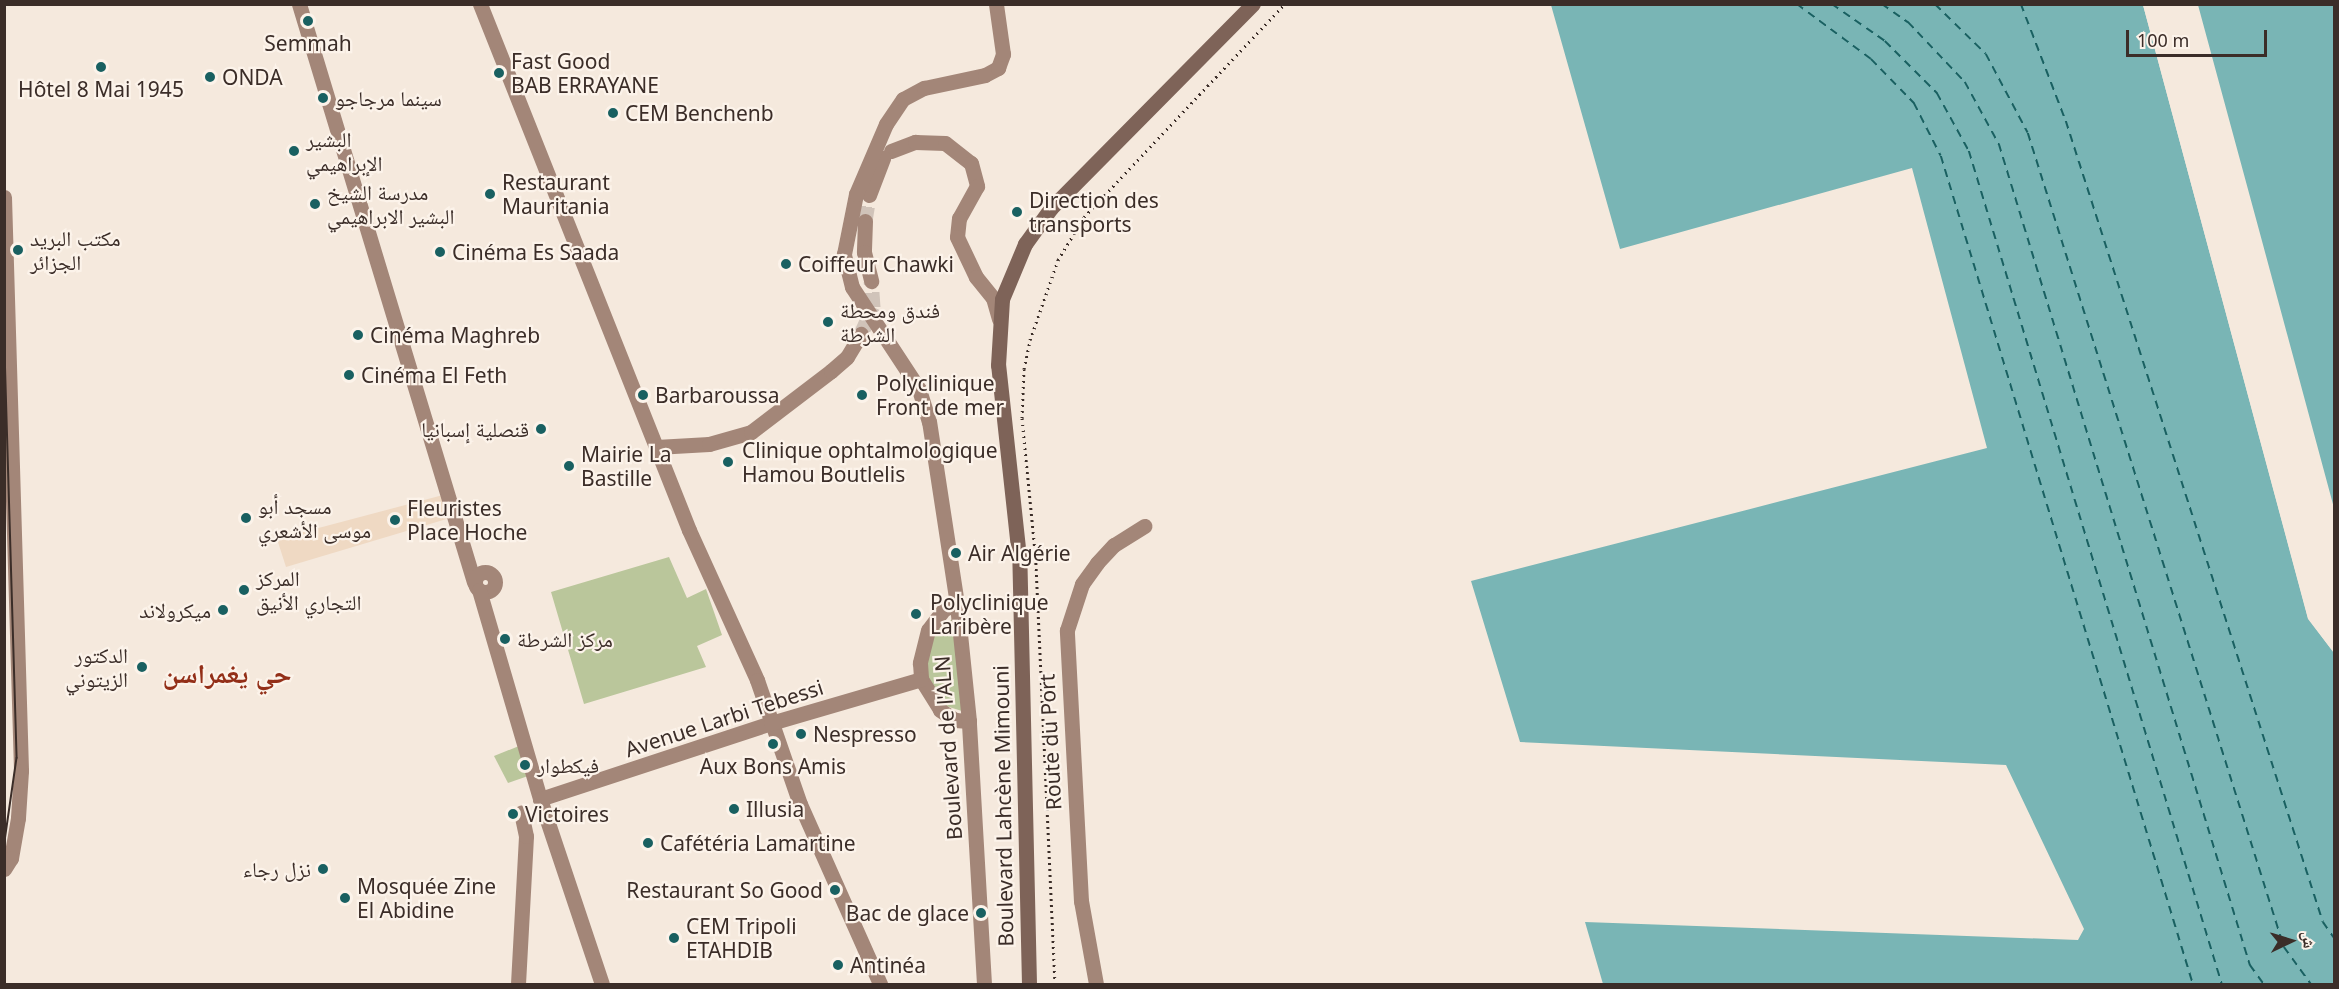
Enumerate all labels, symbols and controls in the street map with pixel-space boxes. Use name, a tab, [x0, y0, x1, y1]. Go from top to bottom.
marker: Semmah	[301, 14, 315, 28]
scale bar	[2129, 18, 2270, 56]
text: 100 m	[2137, 28, 2189, 52]
place label: Semmah	[264, 30, 352, 56]
place label: Fast Good BAB ERRAYANE	[511, 48, 659, 98]
marker: Hôtel 8 Mai 1945	[94, 60, 108, 74]
place label: ONDA	[222, 64, 283, 90]
marker: Fast Good BAB ERRAYANE	[492, 66, 506, 80]
marker: ONDA	[203, 70, 217, 84]
place label: Hôtel 8 Mai 1945	[18, 76, 184, 102]
place label: سينما مرجاجو	[335, 85, 442, 111]
marker: سينما مرجاجو	[316, 91, 330, 105]
place label: CEM Benchenb	[625, 100, 774, 126]
marker: CEM Benchenb	[606, 106, 620, 120]
place label: البشير الإبراهيمي	[306, 126, 382, 176]
marker: البشير الإبراهيمي	[287, 144, 301, 158]
place label: Restaurant Mauritania	[502, 169, 610, 219]
place label: مدرسة الشيخ البشير الابراهيمي	[327, 179, 454, 229]
marker: Restaurant Mauritania	[483, 187, 497, 201]
place label: Direction des transports	[1029, 187, 1159, 237]
marker: مدرسة الشيخ البشير الابراهيمي	[308, 197, 322, 211]
marker: Direction des transports	[1010, 205, 1024, 219]
place label: مكتب البريد الجزائر	[30, 225, 121, 275]
place label: Cinéma Es Saada	[452, 239, 619, 265]
marker: مكتب البريد الجزائر	[11, 243, 25, 257]
marker: Cinéma Es Saada	[433, 245, 447, 259]
place label: Coiffeur Chawki	[798, 251, 954, 277]
marker: Coiffeur Chawki	[779, 257, 793, 271]
place label: فندق ومحطة الشرطة	[840, 297, 940, 347]
marker: فندق ومحطة الشرطة	[821, 315, 835, 329]
place label: Cinéma Maghreb	[370, 322, 540, 348]
marker: Cinéma Maghreb	[351, 328, 365, 342]
place label: Cinéma El Feth	[361, 362, 507, 388]
marker: Cinéma El Feth	[342, 368, 356, 382]
place label: Polyclinique Front de mer	[876, 370, 1004, 420]
place label: Barbaroussa	[655, 382, 780, 408]
marker: Polyclinique Front de mer	[853, 386, 871, 404]
marker: Barbaroussa	[636, 388, 650, 402]
place label: قنصلية إسبانيا	[421, 416, 529, 442]
marker: قنصلية إسبانيا	[534, 422, 548, 436]
place label: Clinique ophtalmologique Hamou Boutlelis	[742, 437, 998, 487]
place label: Mairie La Bastille	[581, 441, 671, 491]
marker: Clinique ophtalmologique Hamou Boutlelis	[719, 453, 737, 471]
marker: Mairie La Bastille	[562, 459, 576, 473]
place label: مسجد أبو موسى الأشعري	[258, 493, 371, 543]
place label: Fleuristes Place Hoche	[407, 495, 527, 545]
marker: مسجد أبو موسى الأشعري	[239, 511, 253, 525]
marker: Fleuristes Place Hoche	[388, 513, 402, 527]
place label: Air Algérie	[968, 540, 1071, 566]
marker: Air Algérie	[949, 546, 963, 560]
place label: المركز التجاري الأنيق	[256, 565, 362, 615]
marker: المركز التجاري الأنيق	[237, 583, 251, 597]
place label: Polyclinique Laribère	[930, 589, 1049, 639]
place label: ميكرولاند	[139, 597, 211, 623]
marker: ميكرولاند	[216, 603, 230, 617]
marker: Polyclinique Laribère	[907, 605, 925, 623]
place label: مركز الشرطة	[517, 626, 613, 652]
marker: مركز الشرطة	[498, 632, 512, 646]
place label: الدكتور الزيتوني	[65, 642, 128, 692]
street label: Boulevard de l'ALN	[929, 655, 967, 841]
district label: حي يغمراسن	[162, 657, 292, 689]
marker: الدكتور الزيتوني	[133, 658, 151, 676]
street label: Boulevard Lahcène Mimouni	[988, 665, 1018, 947]
street label: Route du Port	[1034, 673, 1066, 811]
street label: Avenue Larbi Tebessi	[622, 674, 826, 762]
place label: Nespresso	[813, 721, 917, 747]
marker: Nespresso	[794, 727, 808, 741]
marker: Aux Bons Amis	[766, 737, 780, 751]
place label: فيكطوار	[537, 752, 599, 778]
place label: Aux Bons Amis	[700, 753, 846, 779]
marker: فيكطوار	[518, 758, 532, 772]
place label: Illusia	[746, 796, 804, 822]
place label: Victoires	[525, 801, 609, 827]
marker: Illusia	[727, 802, 741, 816]
marker: Victoires	[506, 807, 520, 821]
place label: Cafétéria Lamartine	[660, 830, 856, 856]
marker: Cafétéria Lamartine	[641, 836, 655, 850]
place label: نزل رجاء	[243, 856, 311, 882]
marker: نزل رجاء	[316, 862, 330, 876]
place label: Mosquée Zine El Abidine	[357, 873, 496, 923]
place label: Restaurant So Good	[626, 877, 823, 903]
marker: Restaurant So Good	[828, 883, 842, 897]
marker: Mosquée Zine El Abidine	[338, 891, 352, 905]
place label: Bac de glace	[846, 900, 969, 926]
marker: Bac de glace	[974, 906, 988, 920]
north arrow	[2261, 911, 2321, 971]
place label: CEM Tripoli ETAHDIB	[686, 913, 797, 963]
text: ش	[2297, 930, 2321, 949]
marker: CEM Tripoli ETAHDIB	[667, 931, 681, 945]
place label: Antinéa	[850, 952, 926, 978]
marker: Antinéa	[831, 958, 845, 972]

